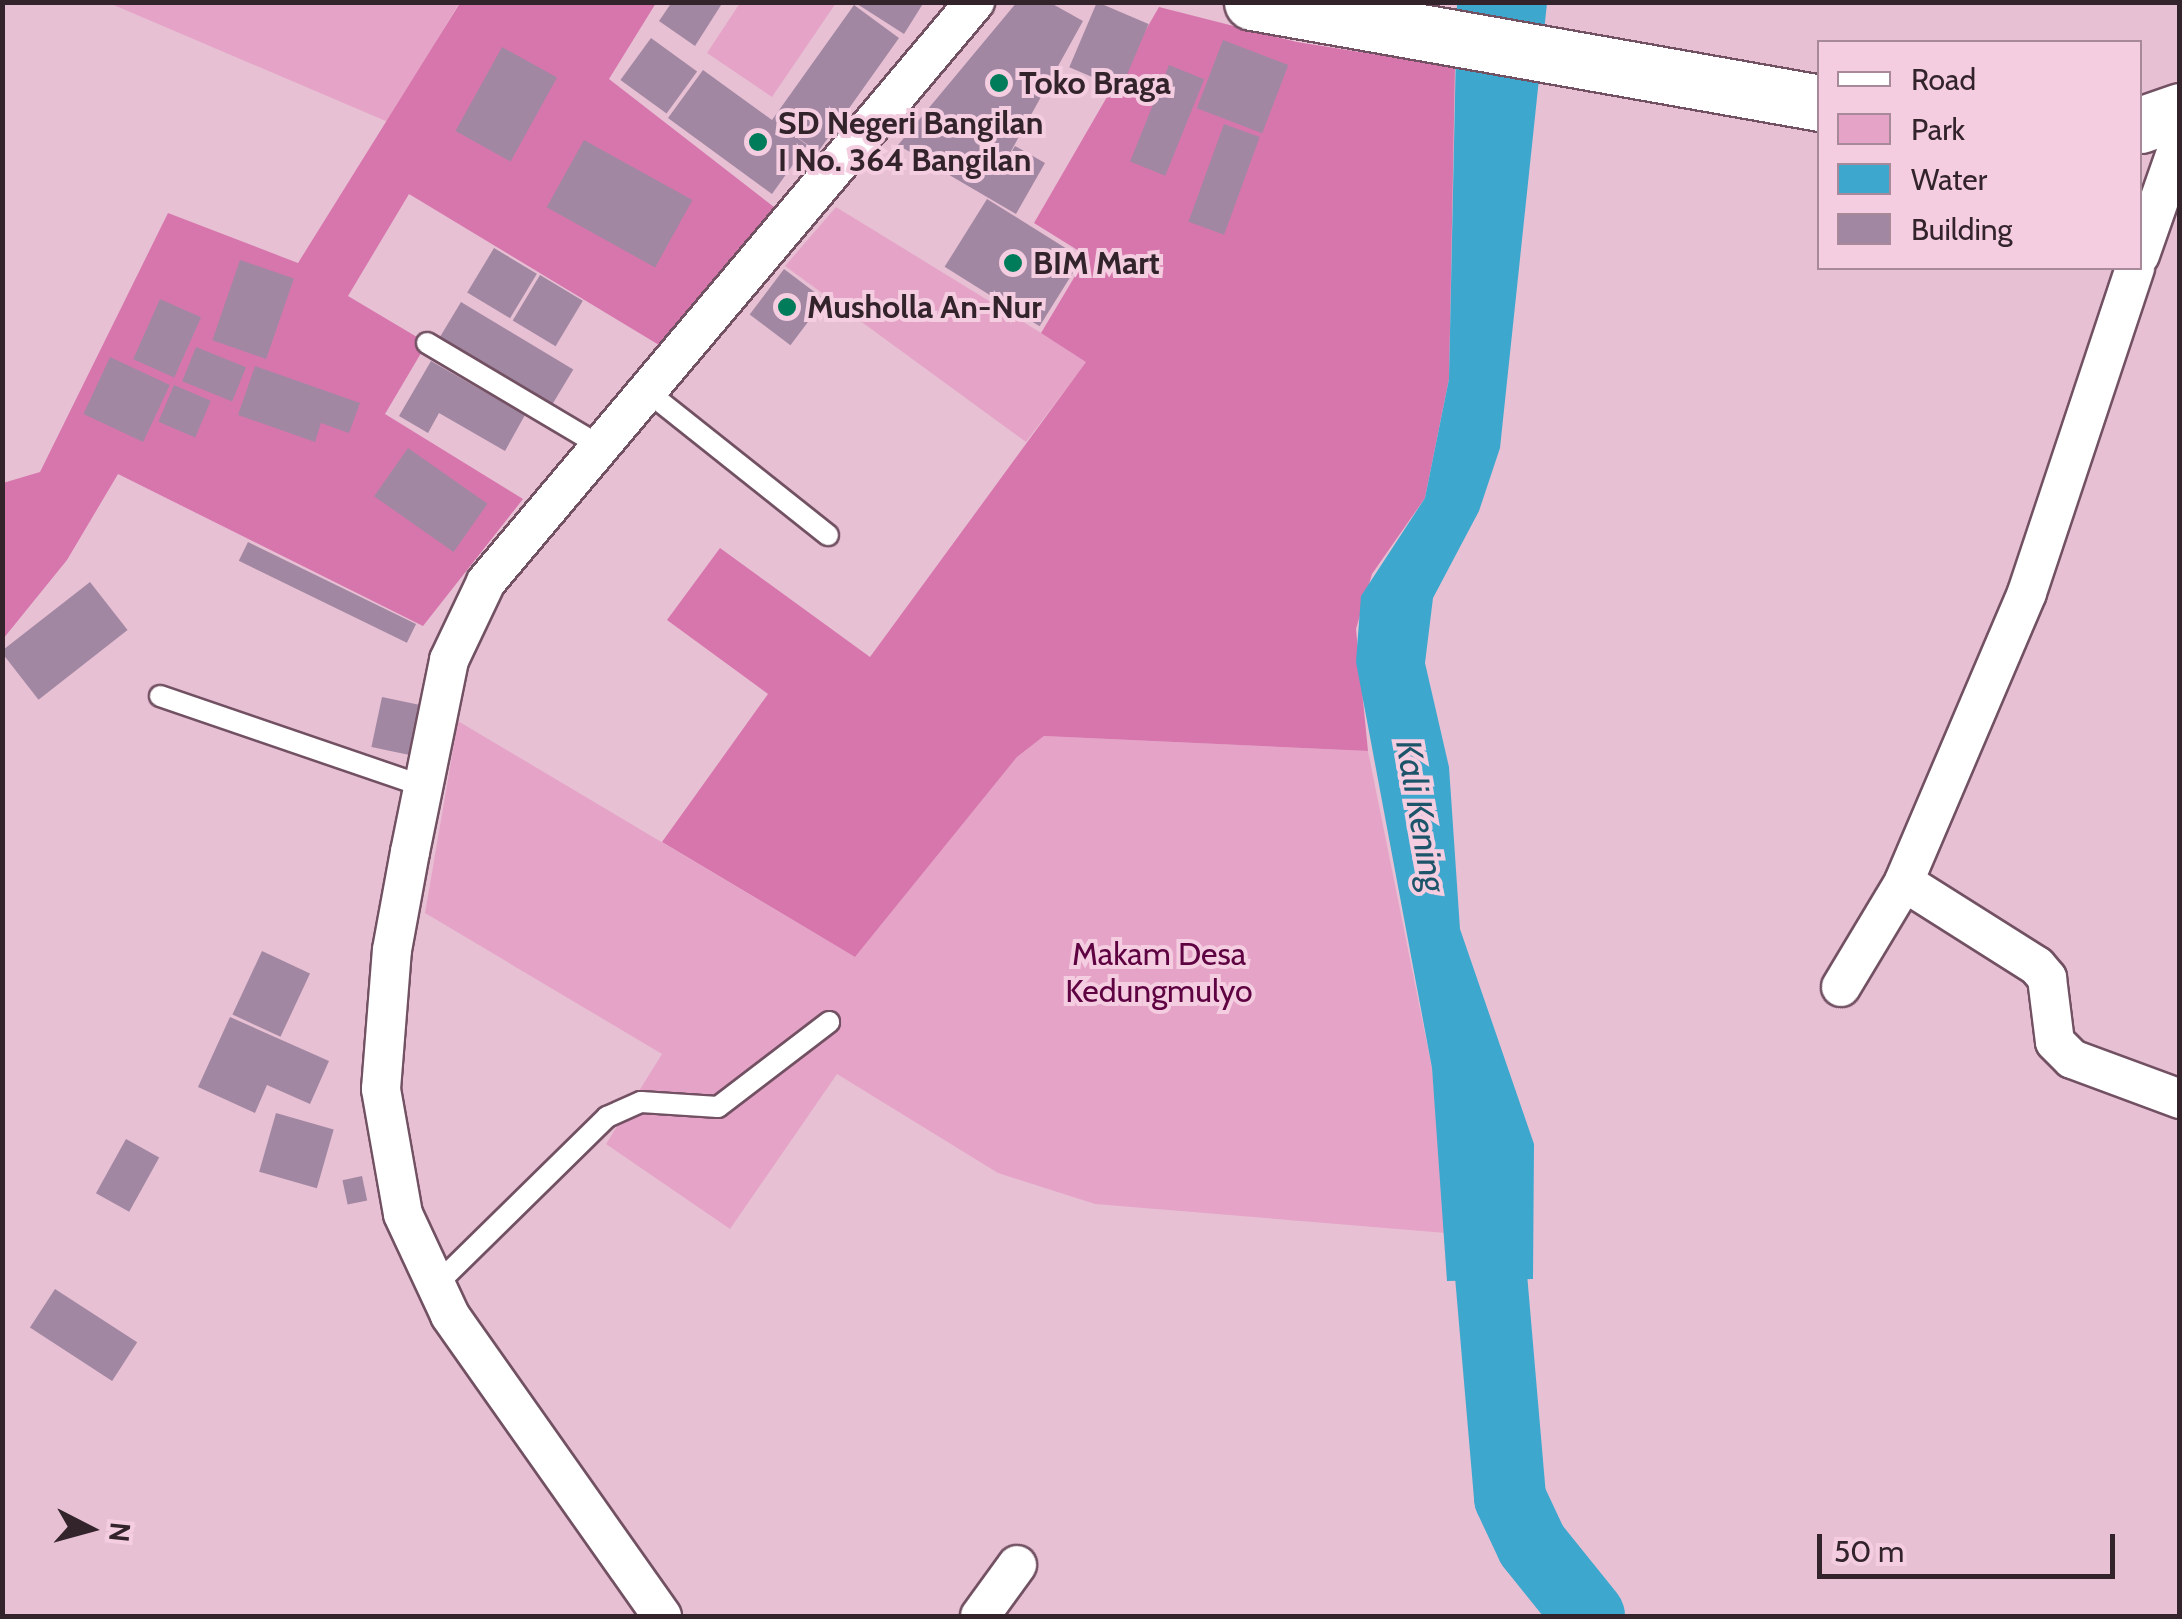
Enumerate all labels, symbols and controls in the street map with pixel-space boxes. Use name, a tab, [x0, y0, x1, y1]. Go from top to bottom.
legend	[1817, 40, 2142, 270]
text: Road	[1911, 61, 1976, 98]
place label: Toko Braga	[1019, 64, 1171, 102]
marker: Toko Braga	[988, 72, 1010, 94]
place label: SD Negeri Bangilan I No. 364 Bangilan	[778, 105, 1043, 180]
text: Park	[1911, 111, 1965, 148]
marker: SD Negeri Bangilan I No. 364 Bangilan	[747, 131, 769, 153]
text: Water	[1911, 161, 1987, 198]
text: Building	[1911, 211, 2013, 248]
place label: BIM Mart	[1033, 244, 1160, 282]
marker: BIM Mart	[1002, 252, 1024, 274]
place label: Musholla An-Nur	[807, 288, 1042, 326]
marker: Musholla An-Nur	[776, 296, 798, 318]
water label: Kali Kening	[1387, 736, 1455, 896]
park label: Makam Desa Kedungmulyo	[1065, 936, 1253, 1011]
north arrow	[40, 1479, 140, 1579]
scale bar	[1822, 1514, 2120, 1576]
text: N	[102, 1521, 138, 1544]
text: 50 m	[1834, 1533, 1904, 1570]

